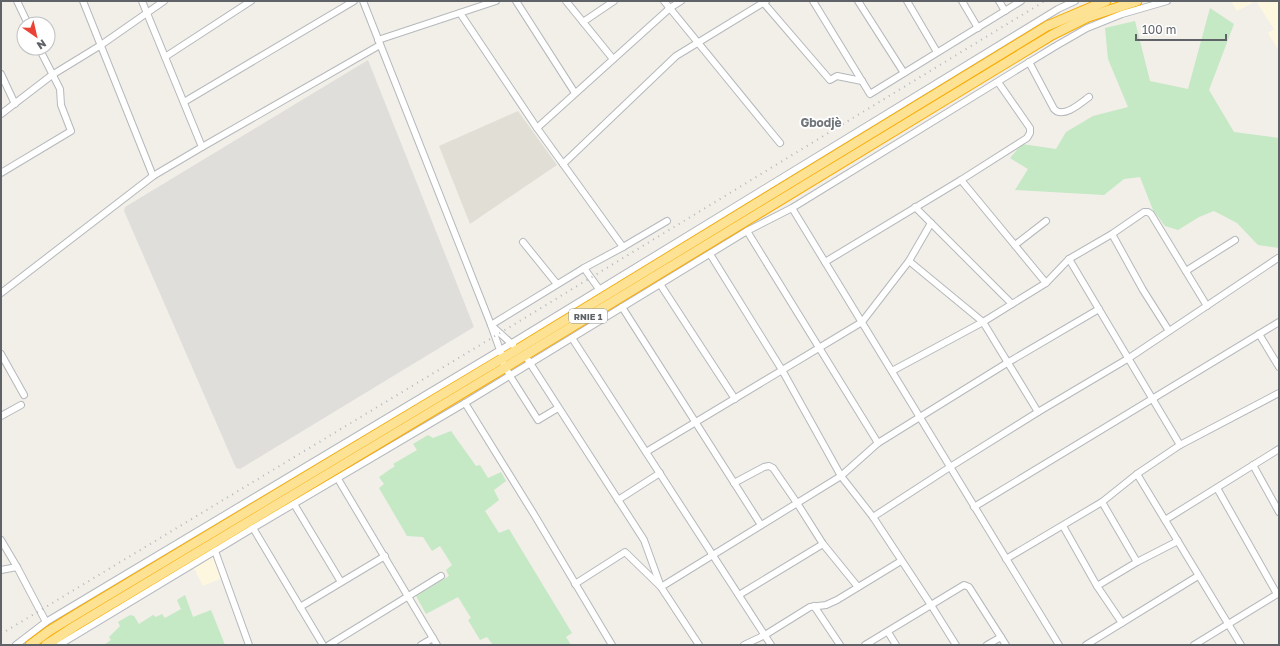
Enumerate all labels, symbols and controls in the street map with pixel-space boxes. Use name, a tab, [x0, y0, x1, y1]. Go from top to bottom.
north arrow	[16, 16, 56, 56]
scale bar	[1136, 16, 1226, 42]
text: 100 m	[1142, 22, 1176, 37]
text: N	[35, 37, 49, 52]
district label: Gbodjè	[800, 115, 842, 130]
road number: RNIE 1	[569, 309, 607, 323]

